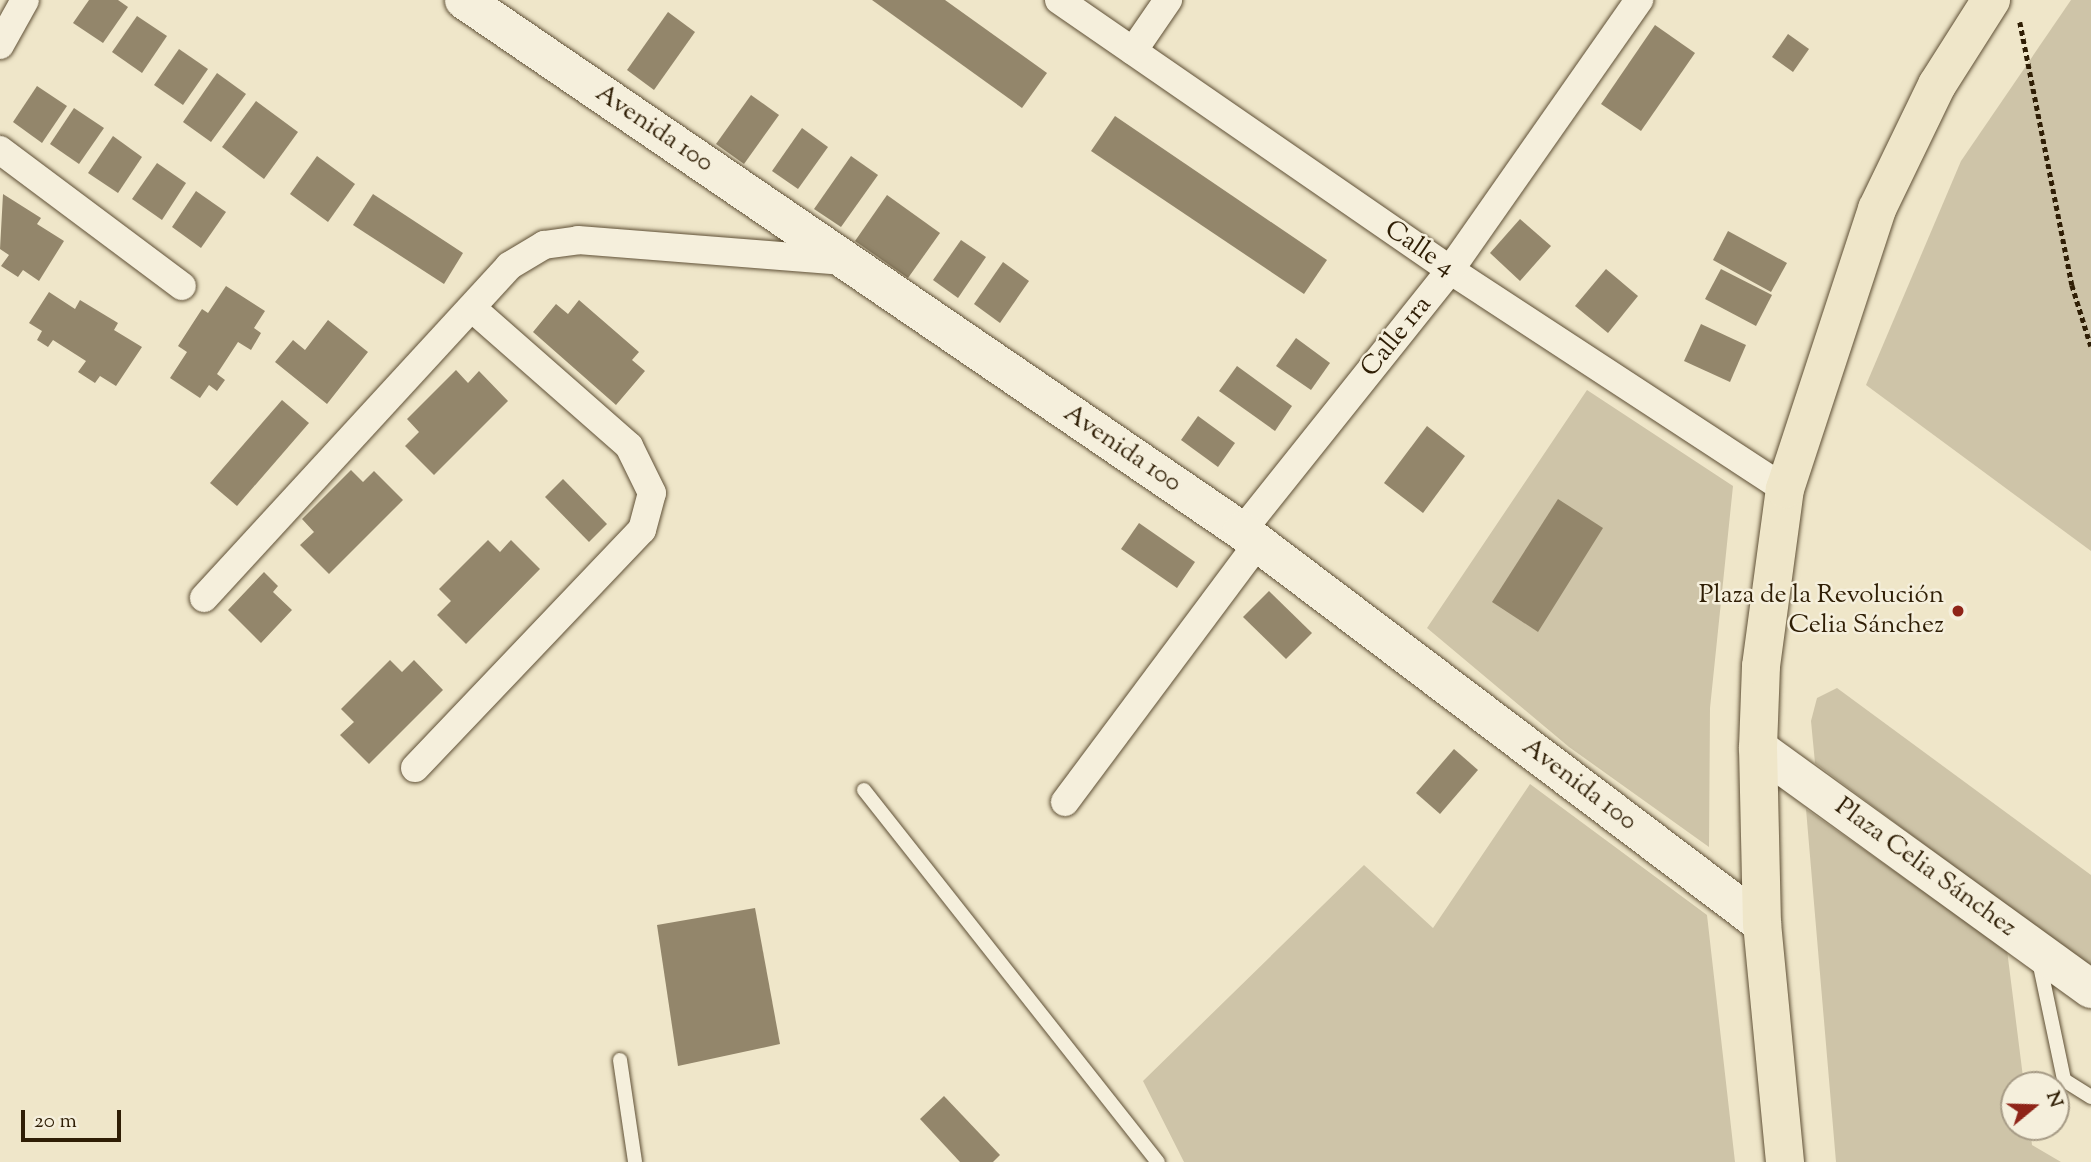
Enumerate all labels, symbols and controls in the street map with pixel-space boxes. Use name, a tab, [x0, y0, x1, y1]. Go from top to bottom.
street label: Avenida 100	[589, 78, 719, 180]
street label: Calle 4	[1378, 214, 1460, 284]
street label: Calle 1ra	[1355, 290, 1439, 384]
street label: Avenida 100	[1057, 398, 1187, 500]
place label: Plaza de la Revolución Celia Sánchez	[1699, 580, 1944, 642]
marker: Plaza de la Revolución Celia Sánchez	[1950, 603, 1966, 619]
street label: Avenida 100	[1515, 732, 1643, 838]
street label: Plaza Celia Sánchez	[1828, 792, 2022, 944]
north arrow	[2000, 1071, 2070, 1141]
text: N	[2038, 1088, 2069, 1111]
scale bar	[24, 1096, 124, 1140]
text: 20 m	[34, 1107, 77, 1137]

